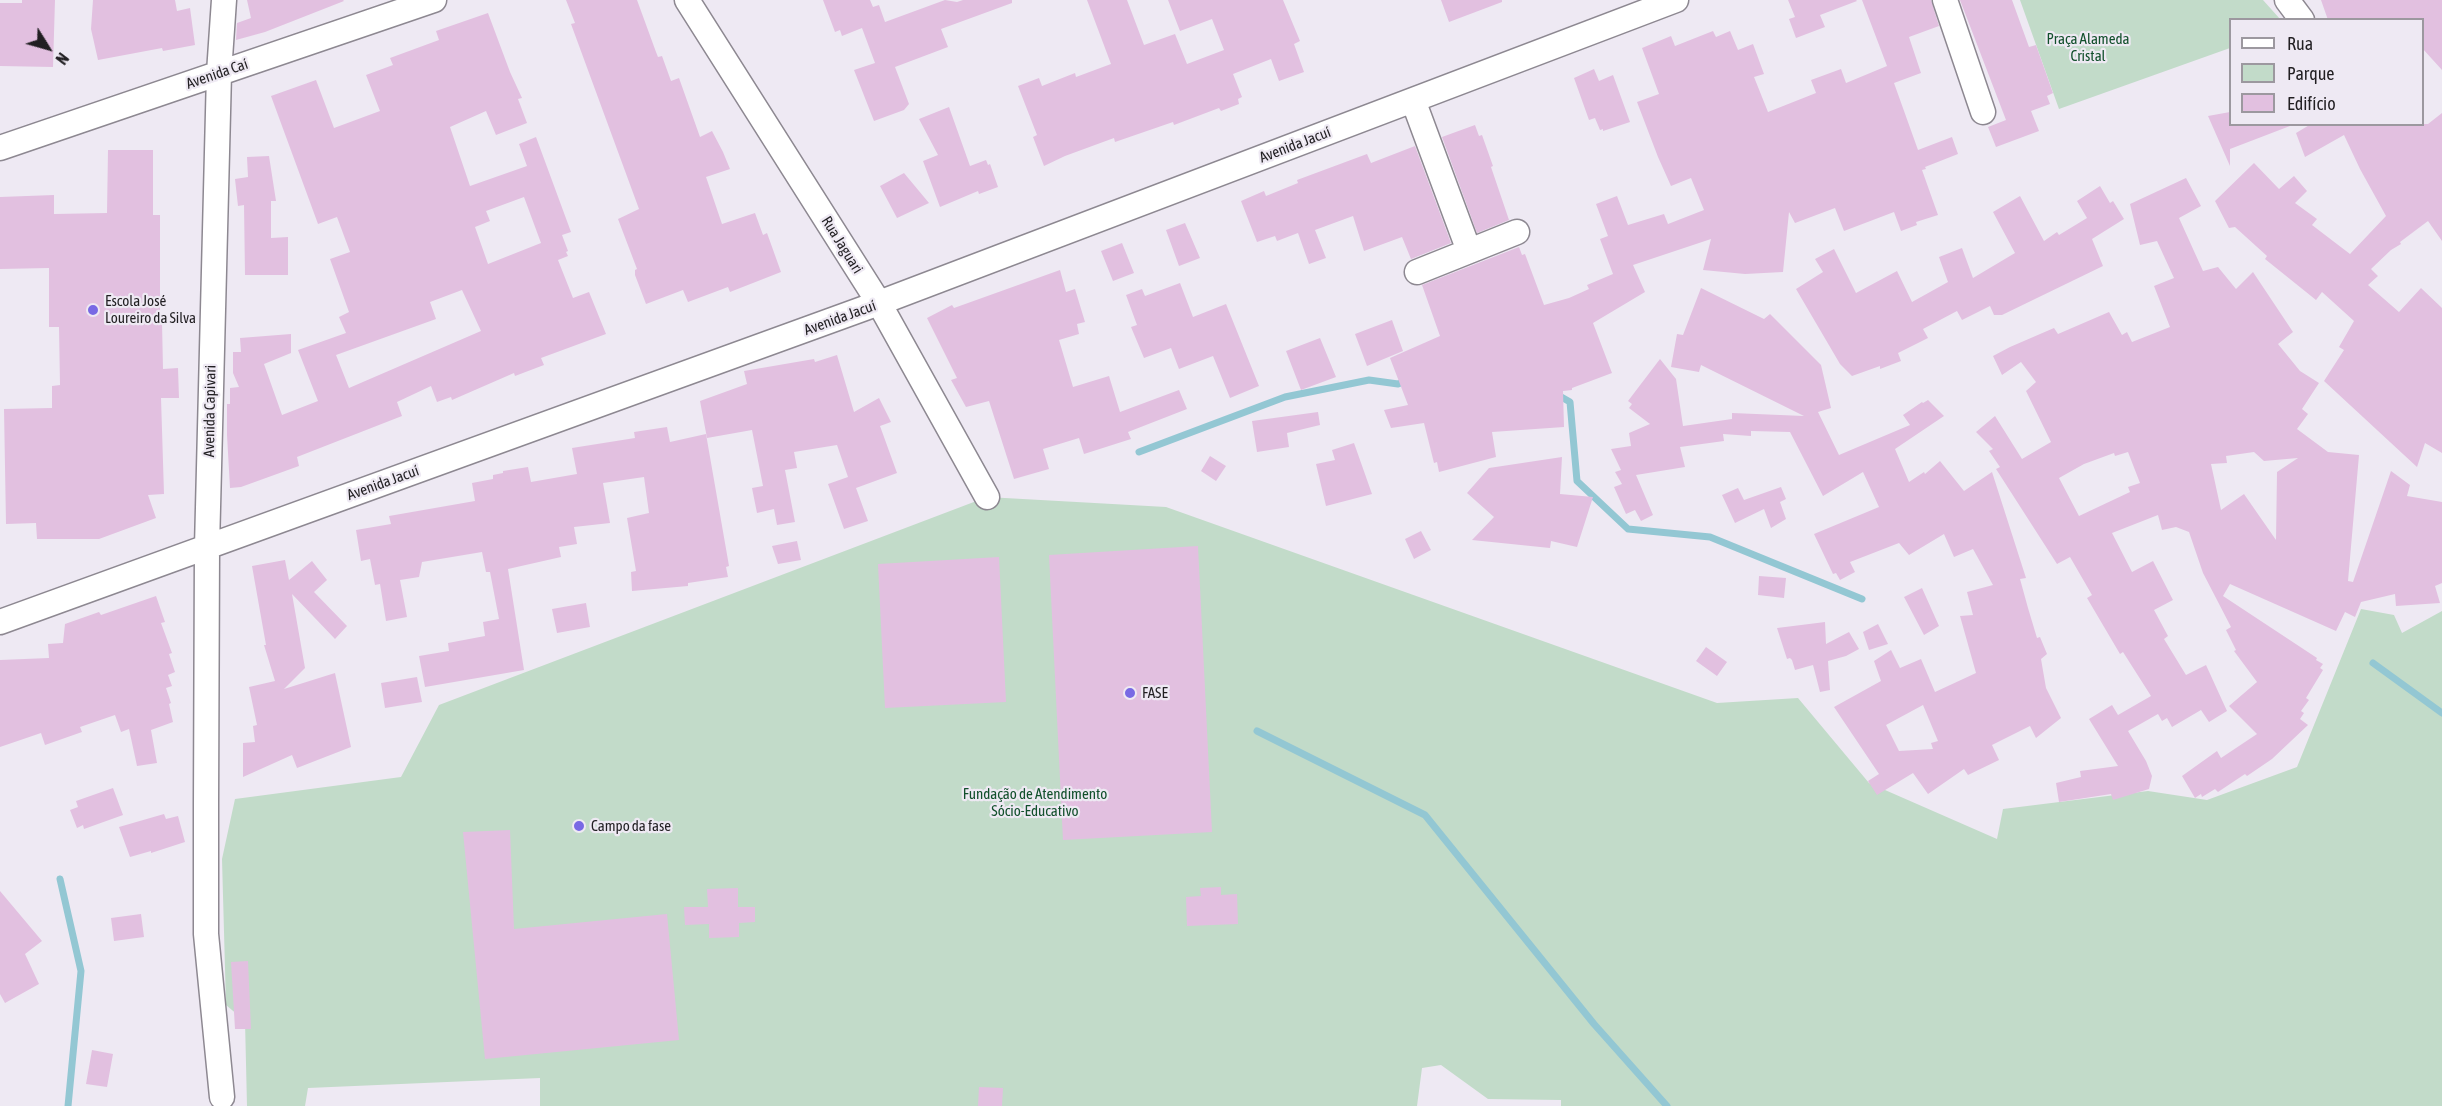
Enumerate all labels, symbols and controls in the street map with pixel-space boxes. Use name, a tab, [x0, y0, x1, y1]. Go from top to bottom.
north arrow	[18, 18, 78, 78]
legend	[2229, 18, 2424, 126]
park label: Praça Alameda Cristal	[2047, 30, 2129, 65]
text: Rua	[2287, 33, 2313, 54]
text: N	[52, 50, 72, 68]
street label: Avenida Caí	[184, 55, 250, 93]
text: Parque	[2287, 63, 2335, 84]
text: Edifício	[2287, 93, 2336, 114]
street label: Avenida Jacuí	[1257, 123, 1333, 167]
street label: Rua Jaguari	[817, 213, 867, 277]
place label: Escola José Loureiro da Silva	[105, 292, 196, 327]
street label: Avenida Jacuí	[802, 297, 878, 339]
marker: Escola José Loureiro da Silva	[86, 303, 100, 317]
street label: Avenida Capivari	[200, 365, 220, 457]
street label: Avenida Jacuí	[345, 462, 421, 504]
place label: FASE	[1142, 684, 1168, 702]
marker: FASE	[1123, 686, 1137, 700]
park label: Fundação de Atendimento Sócio-Educativo	[963, 785, 1107, 820]
place label: Campo da fase	[591, 817, 671, 835]
marker: Campo da fase	[572, 819, 586, 833]

